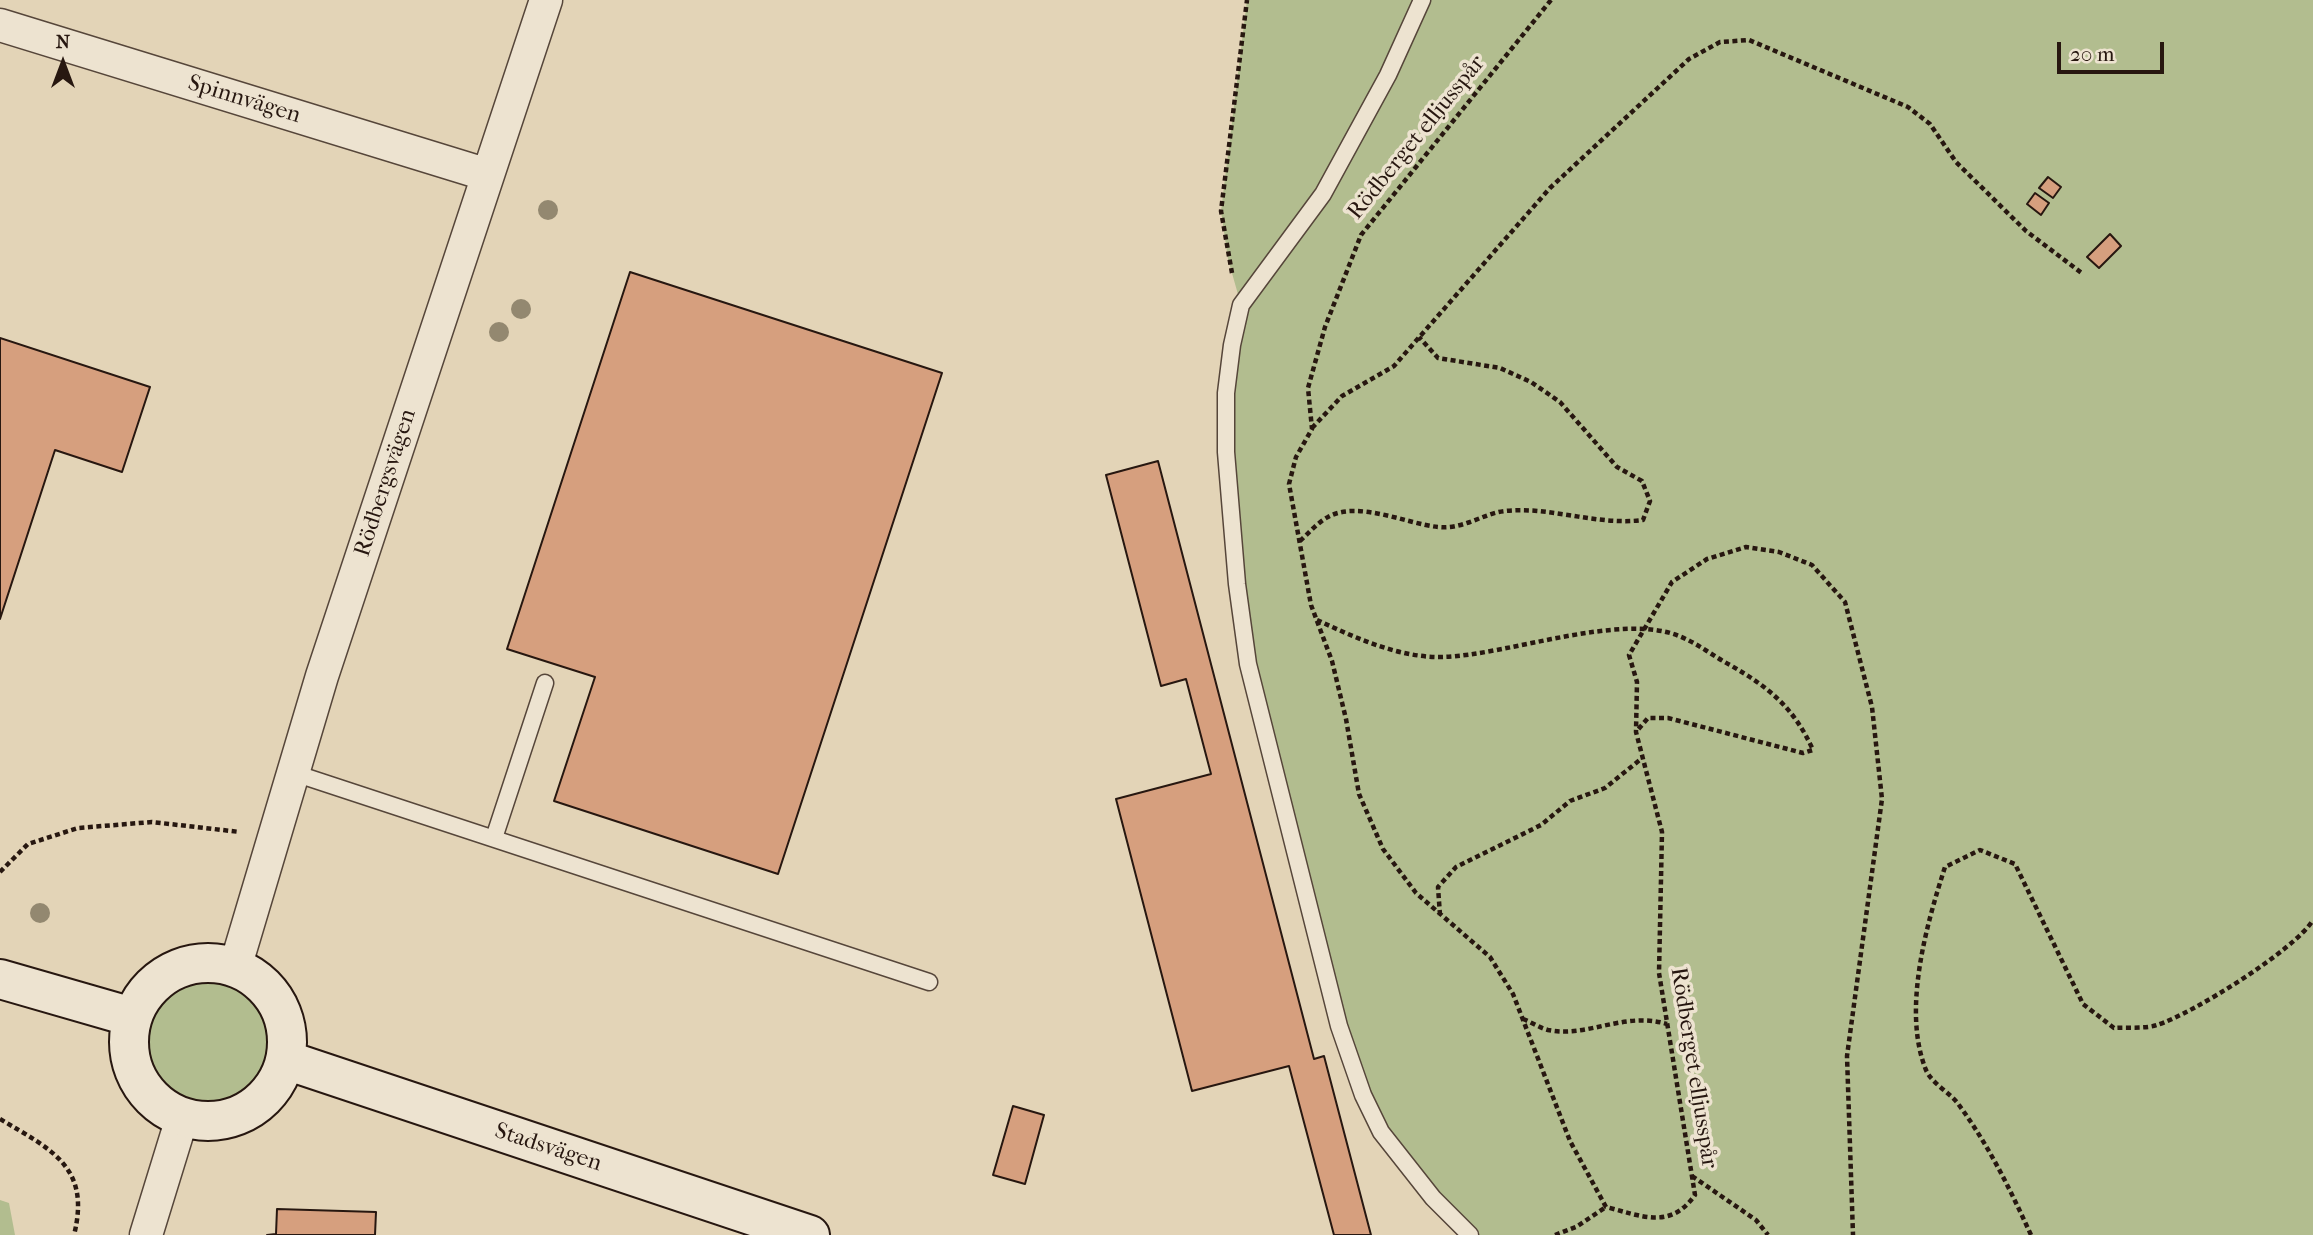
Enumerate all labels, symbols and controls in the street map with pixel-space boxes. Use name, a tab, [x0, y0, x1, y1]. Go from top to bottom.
north arrow	[28, 28, 98, 98]
scale bar	[2061, 28, 2168, 72]
text: N	[56, 31, 70, 53]
text: 20 m	[2070, 42, 2114, 66]
street label: Rödberget elljusspår	[1342, 50, 1492, 226]
street label: Spinnvägen	[184, 70, 304, 130]
street label: Rödbergsvägen	[349, 406, 423, 560]
street label: Rödberget elljusspår	[1663, 965, 1723, 1171]
street label: Stadsvägen	[491, 1118, 605, 1178]

